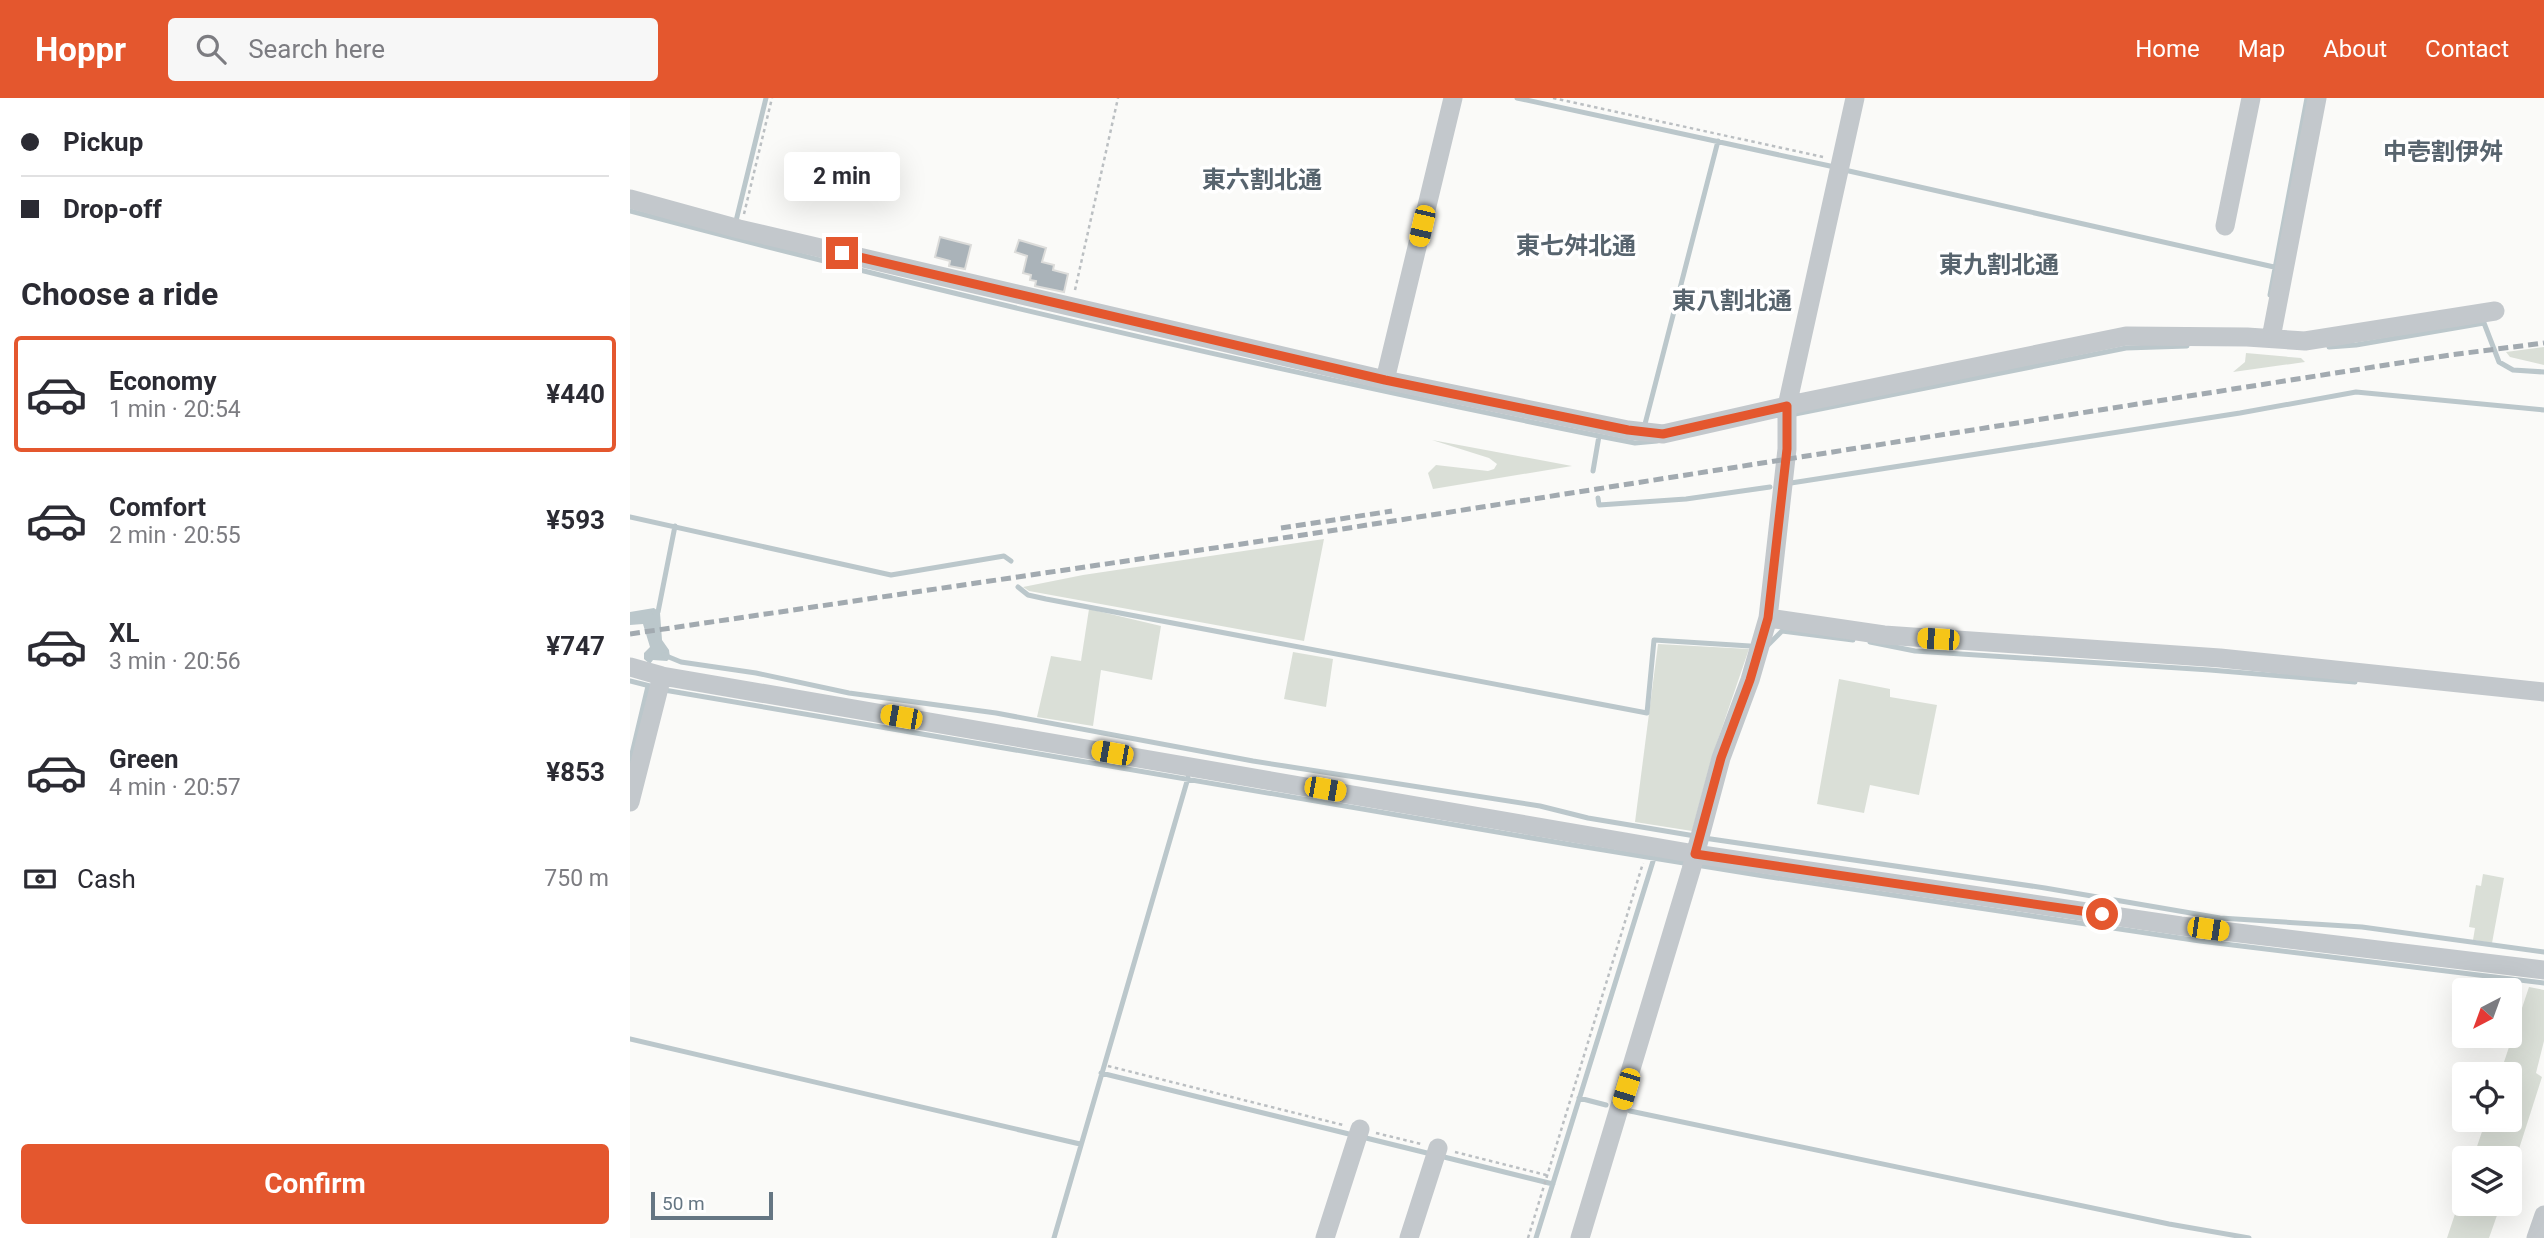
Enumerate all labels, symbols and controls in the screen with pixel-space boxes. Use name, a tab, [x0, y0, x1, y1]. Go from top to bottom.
search box	[168, 18, 658, 81]
text: Hoppr	[35, 30, 126, 69]
icon: search	[192, 30, 230, 68]
text: Search here	[248, 34, 385, 64]
text: Home	[2135, 35, 2200, 63]
text: Map	[2238, 35, 2285, 63]
text: About	[2323, 35, 2387, 63]
text: Contact	[2425, 35, 2509, 63]
text: Pickup	[63, 127, 143, 157]
district label: 中壱割伊舛	[2383, 138, 2503, 166]
callout: 2 min	[784, 152, 900, 200]
text: 2 min	[813, 163, 871, 190]
district label: 東六割北通	[1202, 166, 1322, 194]
text: Drop-off	[63, 194, 162, 224]
car	[1408, 203, 1437, 249]
district label: 東七舛北通	[1516, 232, 1636, 260]
route end	[826, 237, 858, 269]
district label: 東九割北通	[1939, 251, 2059, 279]
text: Choose a ride	[21, 275, 218, 313]
district label: 東八割北通	[1672, 287, 1792, 315]
icon: car	[25, 363, 88, 426]
text: Economy	[109, 366, 216, 396]
text: ¥440	[546, 379, 605, 409]
text: 1 min · 20:54	[109, 396, 241, 423]
icon: car	[25, 489, 88, 552]
text: Comfort	[109, 492, 206, 522]
text: ¥593	[546, 505, 605, 535]
text: 2 min · 20:55	[109, 522, 241, 549]
icon: car	[25, 615, 88, 678]
text: XL	[109, 618, 140, 648]
car	[1917, 627, 1960, 651]
text: ¥747	[546, 631, 605, 661]
text: 3 min · 20:56	[109, 648, 241, 675]
car	[879, 703, 924, 731]
car	[1090, 739, 1135, 767]
icon: car	[25, 741, 88, 804]
text: Green	[109, 744, 179, 774]
text: ¥853	[546, 757, 605, 787]
text: 4 min · 20:57	[109, 774, 241, 801]
car	[1303, 775, 1348, 803]
icon: cash	[21, 860, 59, 898]
text: Cash	[77, 864, 136, 894]
text: 750 m	[544, 865, 609, 892]
route start	[2086, 898, 2118, 930]
car	[2186, 916, 2231, 942]
north arrow	[2452, 978, 2522, 1048]
map controls	[2452, 978, 2522, 1216]
button: locate	[2452, 1062, 2522, 1132]
car	[1610, 1066, 1643, 1112]
button: Confirm	[21, 1144, 609, 1224]
button: layers	[2452, 1146, 2522, 1216]
scale bar	[651, 1189, 774, 1221]
text: 50 m	[662, 1192, 705, 1215]

